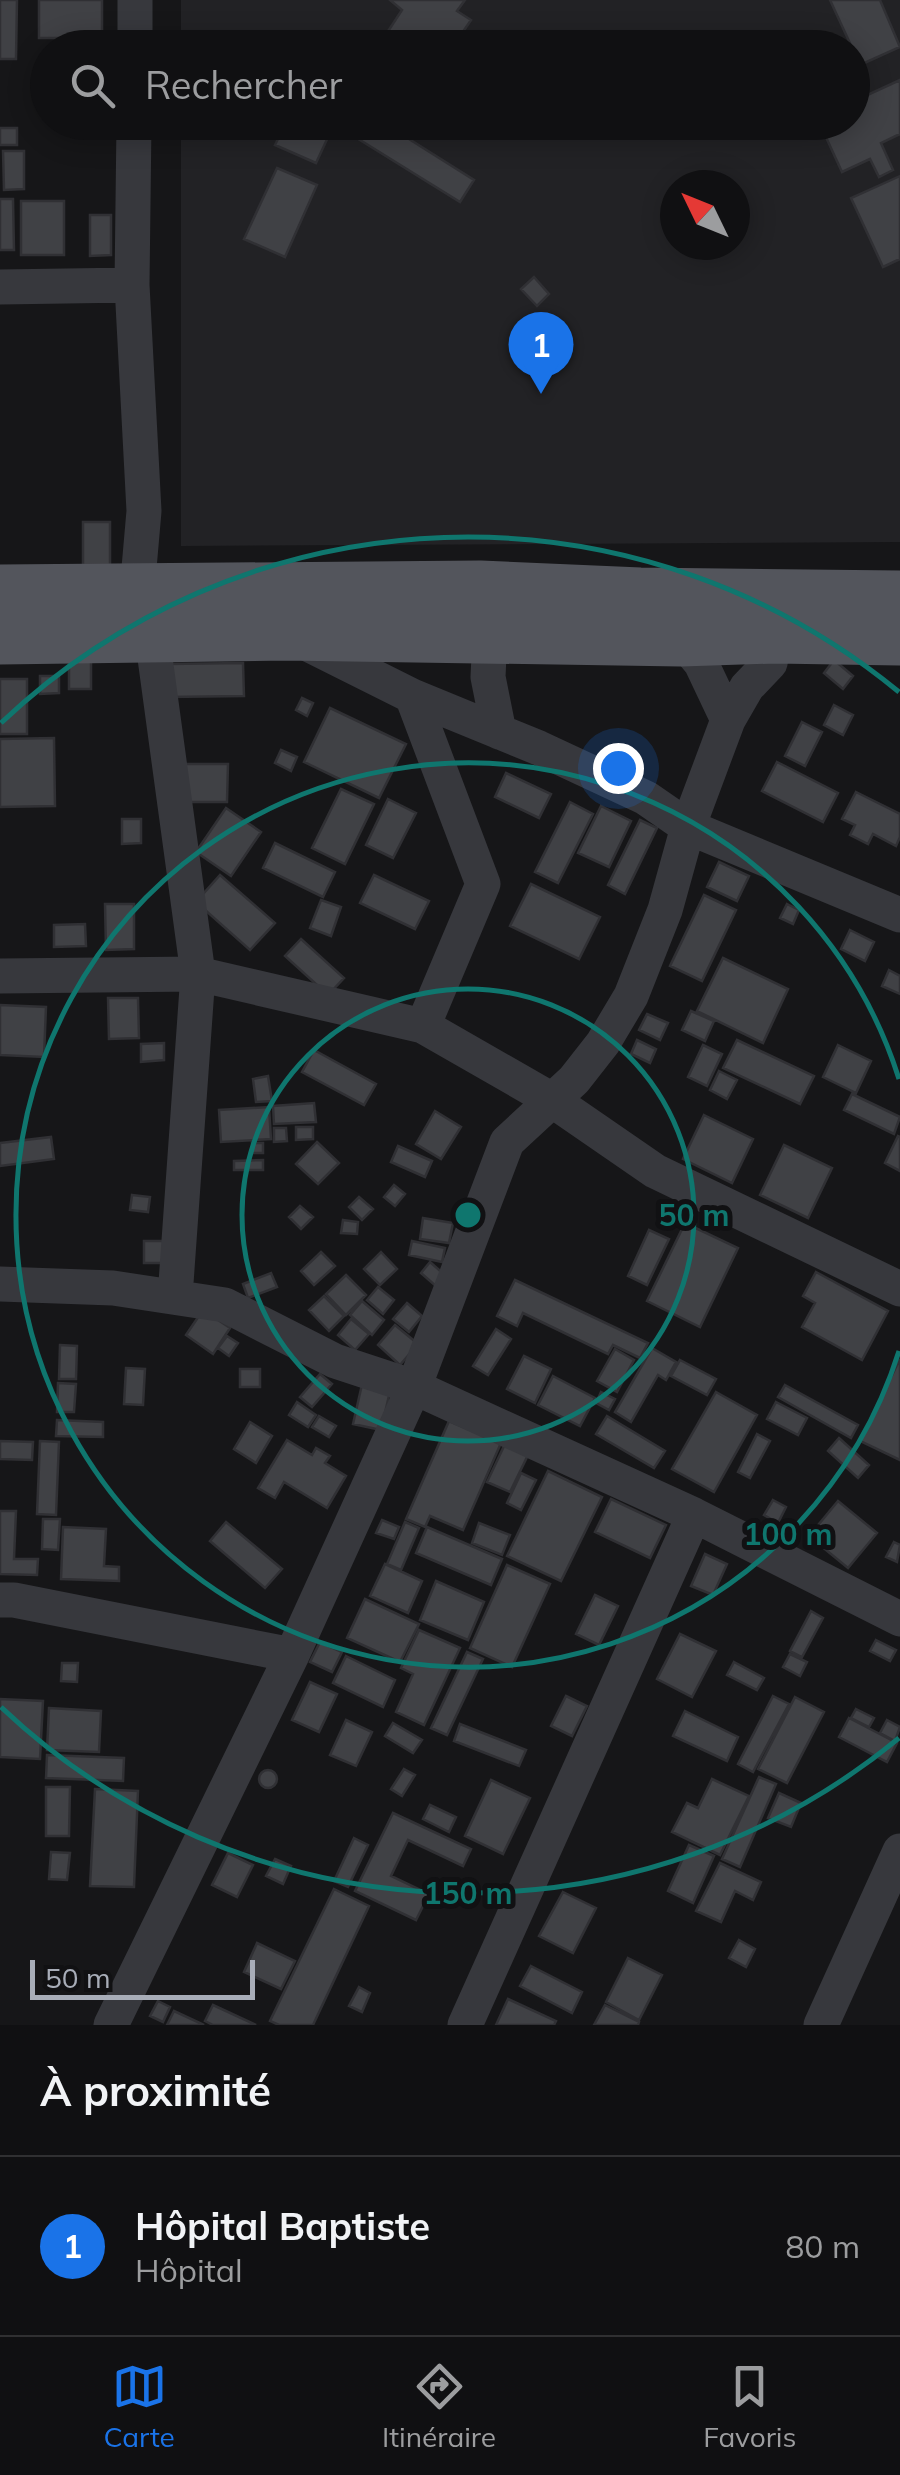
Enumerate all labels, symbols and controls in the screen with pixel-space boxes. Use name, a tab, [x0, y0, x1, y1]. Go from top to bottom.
search box	[30, 30, 870, 140]
icon: search	[65, 58, 120, 113]
text: Rechercher	[145, 61, 342, 109]
north arrow	[660, 170, 750, 260]
pin: 1	[508, 312, 574, 394]
your location	[593, 743, 644, 794]
text: 50 m	[658, 1196, 730, 1234]
centre of rings	[450, 1197, 486, 1233]
text: 100 m	[743, 1515, 833, 1553]
text: 150 m	[423, 1874, 513, 1912]
scale bar	[30, 1955, 255, 2000]
text: 50 m	[45, 1960, 111, 1995]
text: À proximité	[40, 2064, 271, 2117]
text: Hôpital Baptiste	[135, 2202, 430, 2250]
text: 1	[63, 2226, 82, 2266]
text: 80 m	[785, 2226, 860, 2266]
text: Hôpital	[135, 2250, 243, 2290]
tab: Carte	[104, 2359, 175, 2454]
tab: Itinéraire	[382, 2359, 496, 2454]
tab: Favoris	[703, 2359, 796, 2454]

